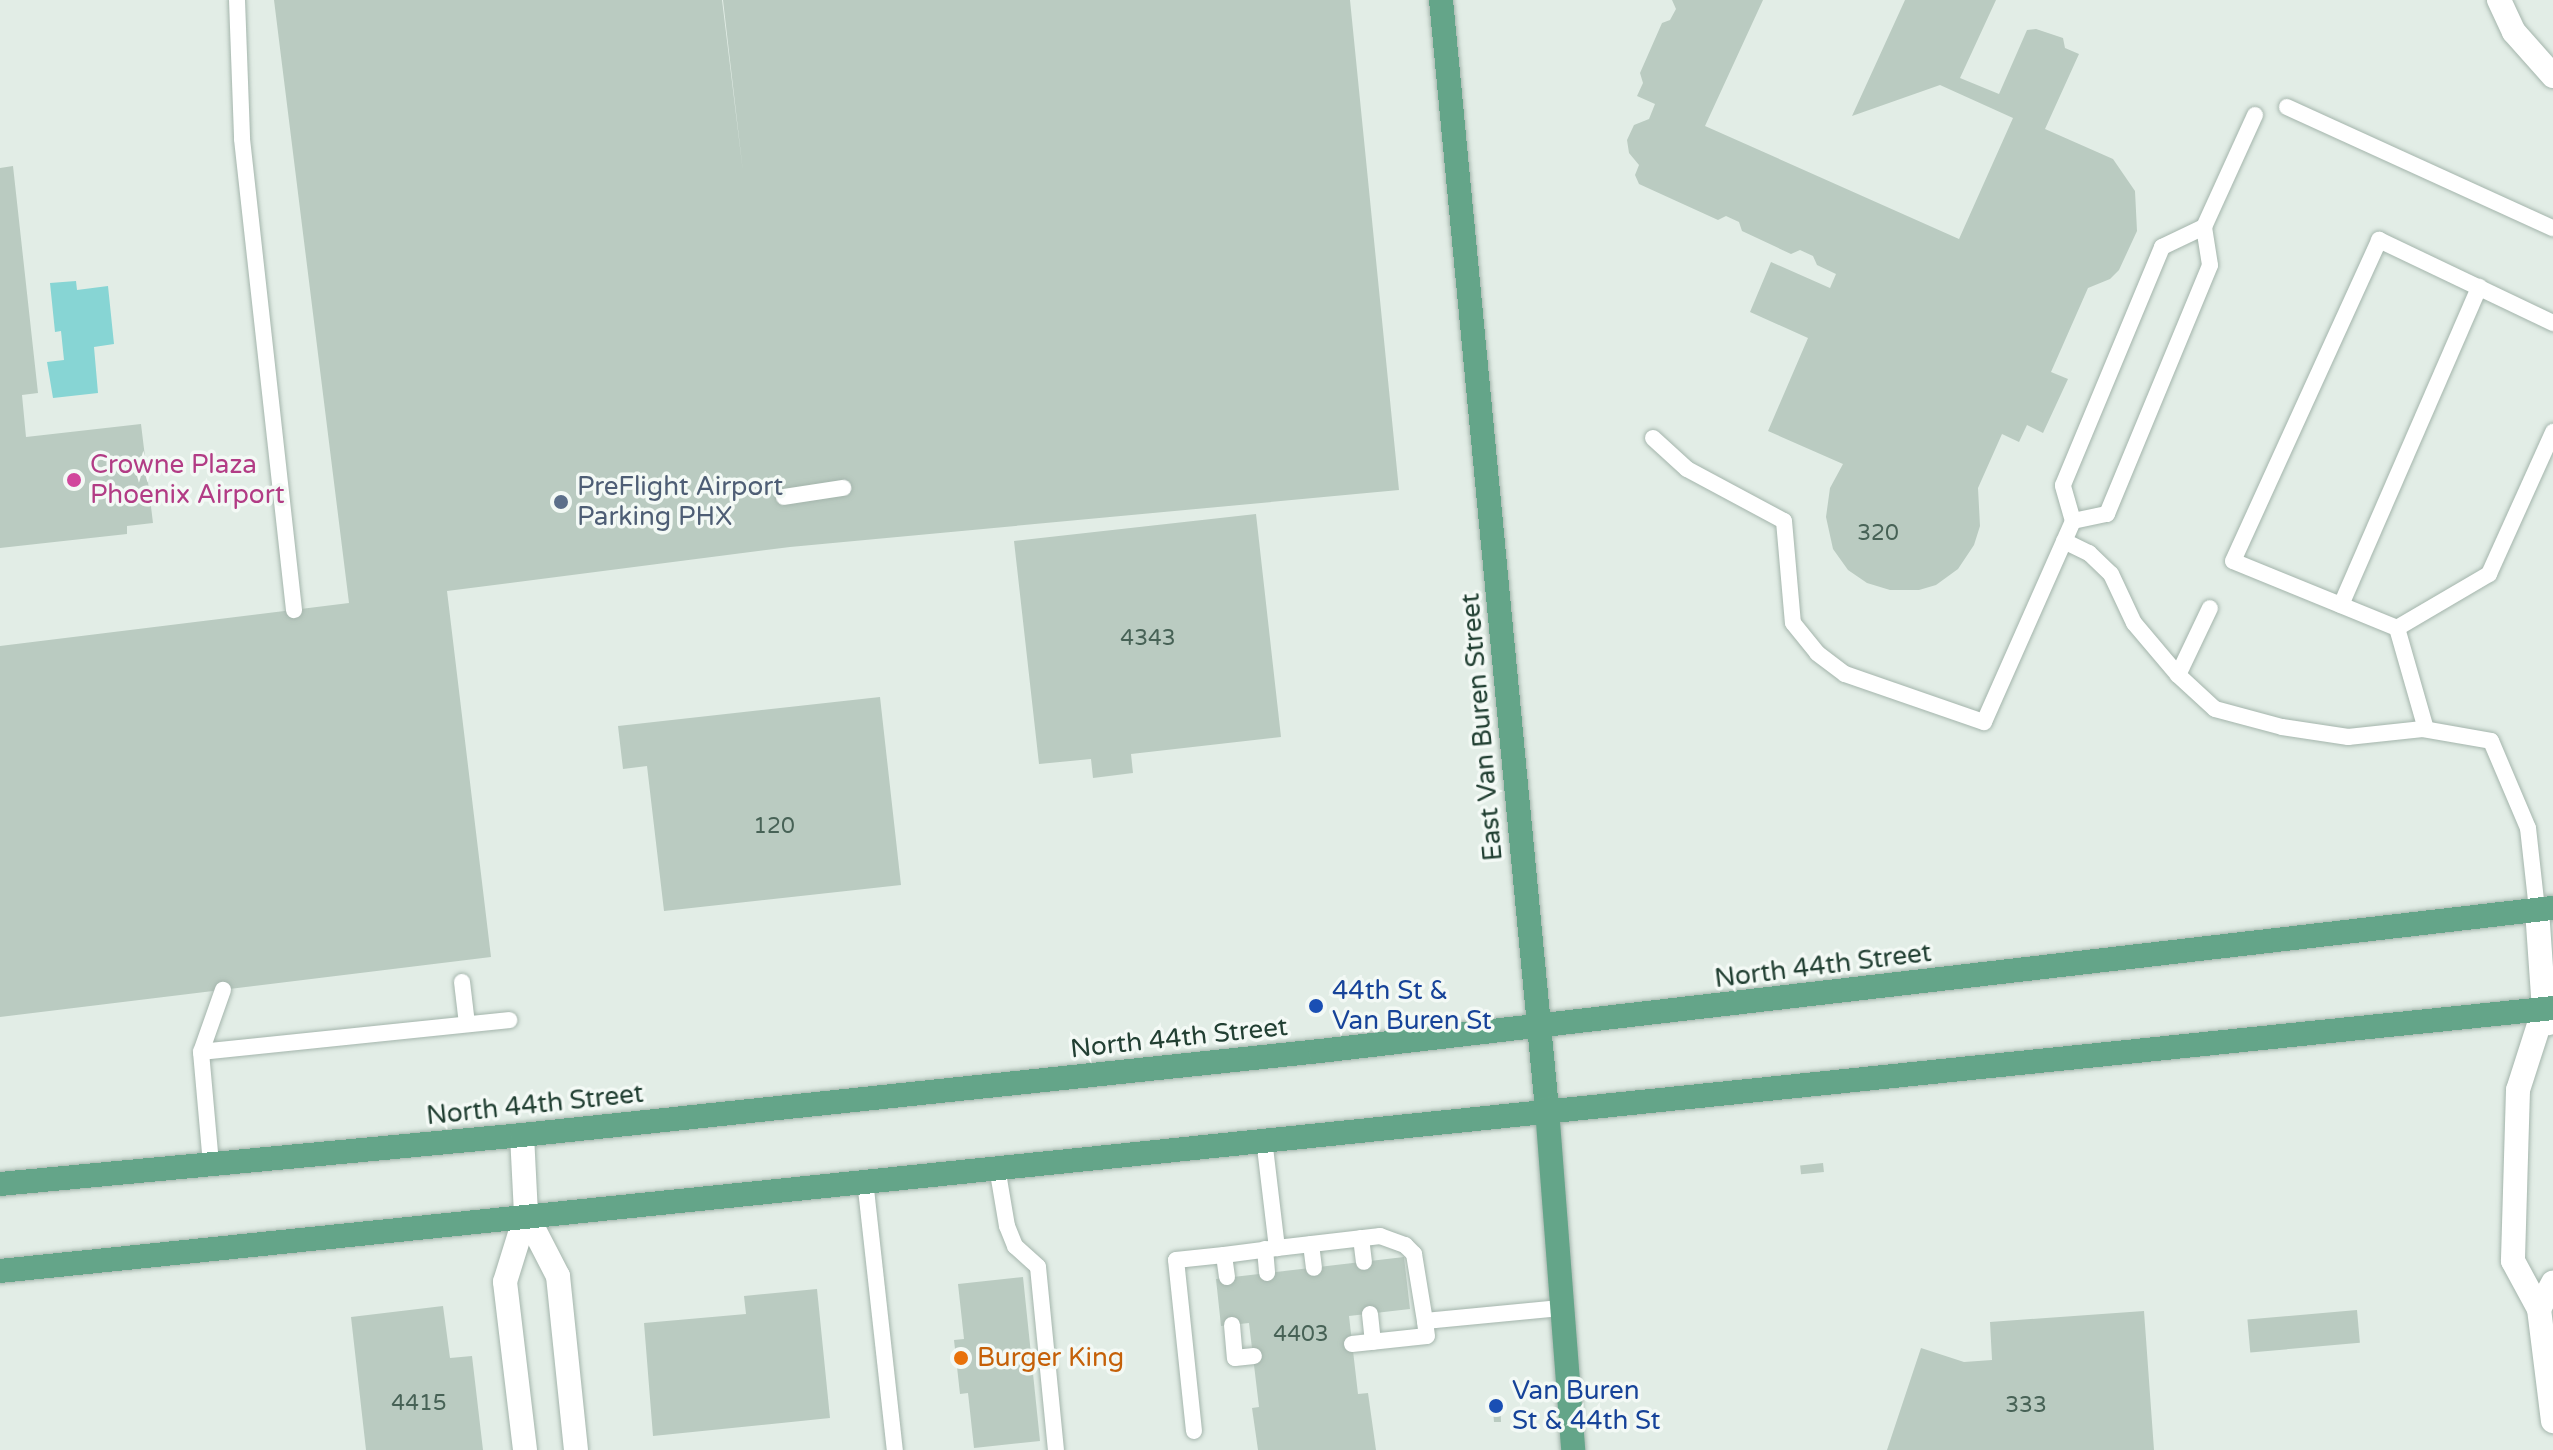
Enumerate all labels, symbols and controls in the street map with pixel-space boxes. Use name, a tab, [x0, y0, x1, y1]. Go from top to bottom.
place label: Crowne Plaza Phoenix Airport	[90, 449, 285, 510]
marker: Crowne Plaza Phoenix Airport	[65, 471, 83, 489]
place label: PreFlight Airport Parking PHX	[577, 471, 783, 532]
marker: PreFlight Airport Parking PHX	[552, 493, 570, 511]
house number: 320	[1857, 521, 1899, 547]
street label: East Van Buren Street	[1455, 592, 1509, 862]
house number: 4343	[1120, 626, 1176, 652]
house number: 120	[753, 814, 795, 840]
street label: North 44th Street	[1713, 937, 1933, 995]
place label: 44th St & Van Buren St	[1332, 975, 1492, 1036]
marker: 44th St & Van Buren St	[1307, 997, 1325, 1015]
street label: North 44th Street	[1069, 1011, 1289, 1065]
street label: North 44th Street	[425, 1078, 645, 1132]
house number: 4403	[1273, 1322, 1329, 1348]
place label: Burger King	[977, 1342, 1124, 1374]
marker: Burger King	[952, 1349, 970, 1367]
place label: Van Buren St & 44th St	[1512, 1375, 1660, 1436]
house number: 4415	[391, 1391, 447, 1417]
house number: 333	[2005, 1393, 2047, 1419]
marker: Van Buren St & 44th St	[1487, 1397, 1505, 1415]

